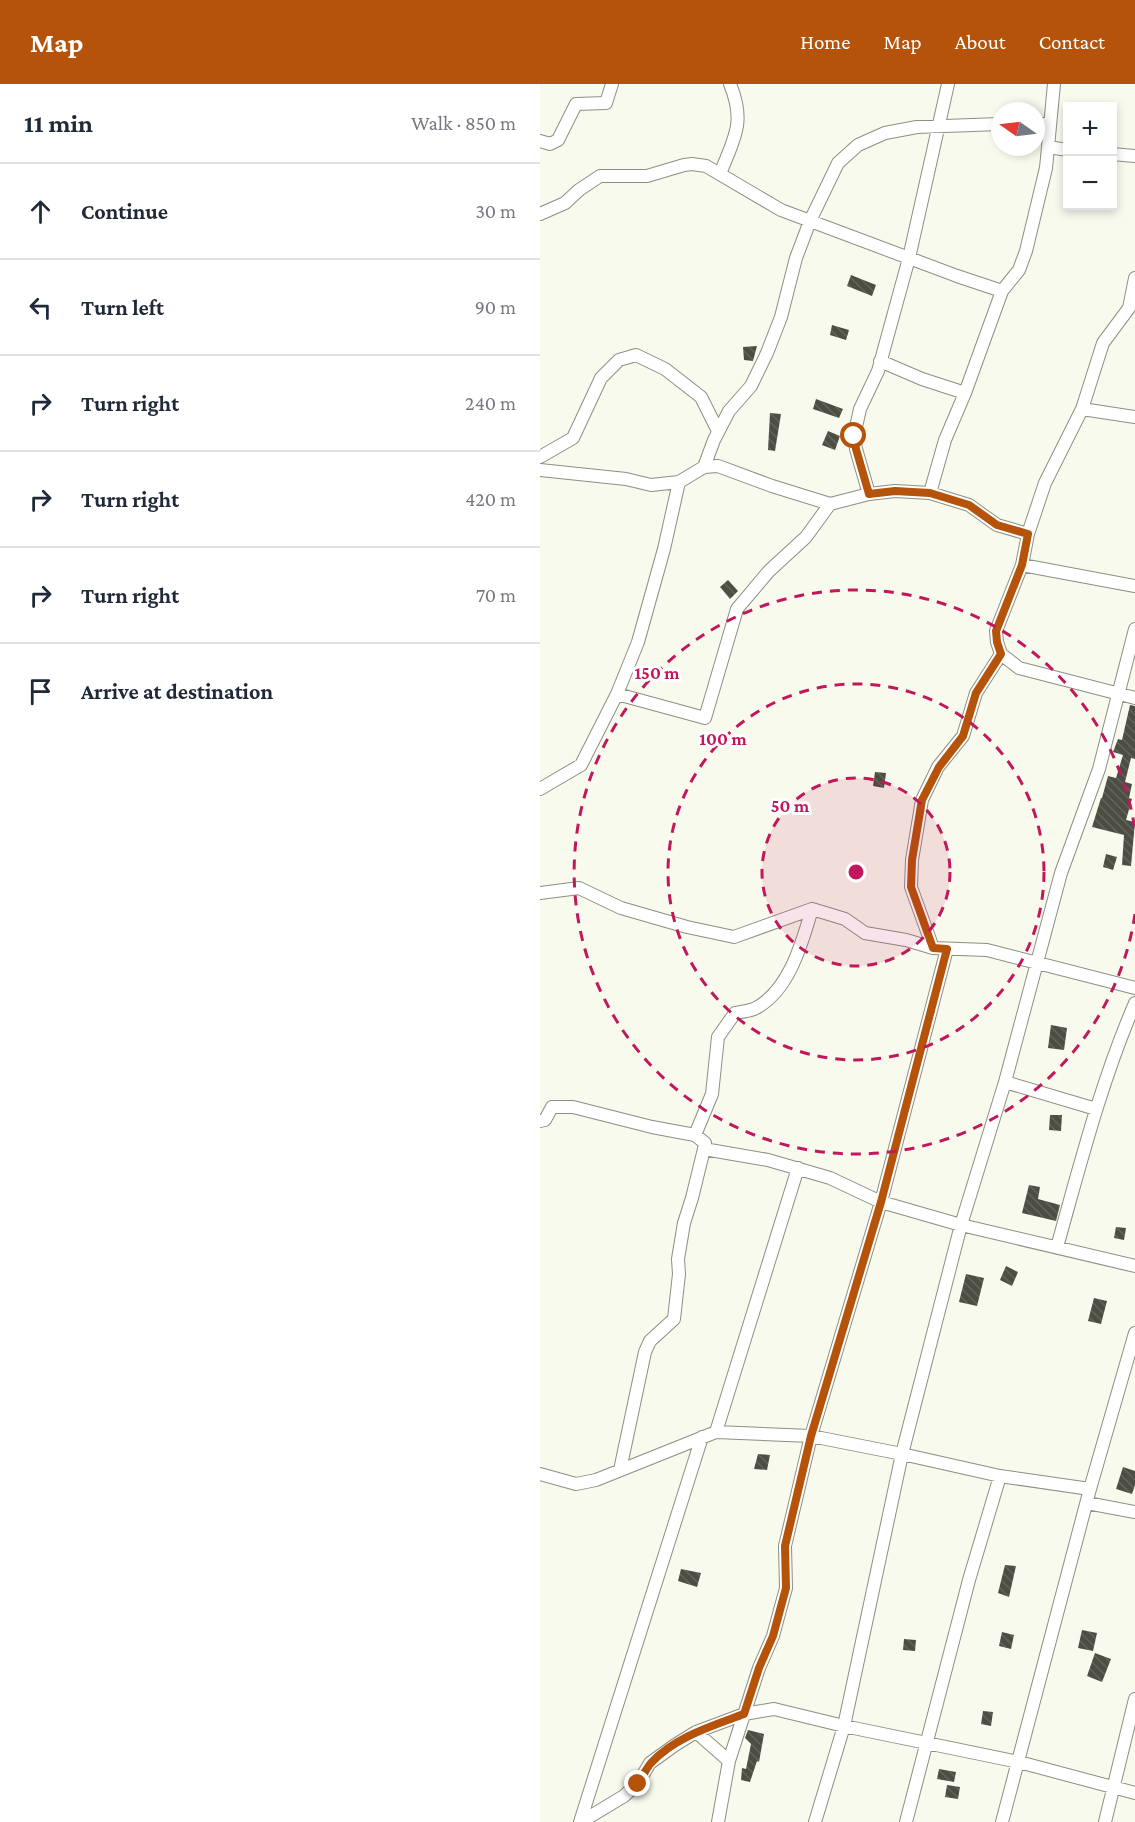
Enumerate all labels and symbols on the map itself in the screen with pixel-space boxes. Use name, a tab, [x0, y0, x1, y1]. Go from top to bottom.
north arrow	[991, 102, 1045, 156]
route start	[840, 422, 866, 448]
text: 150 m	[634, 663, 680, 683]
text: 100 m	[699, 729, 747, 749]
text: 50 m	[771, 796, 810, 816]
centre of rings	[846, 862, 866, 882]
route end	[624, 1770, 650, 1796]

